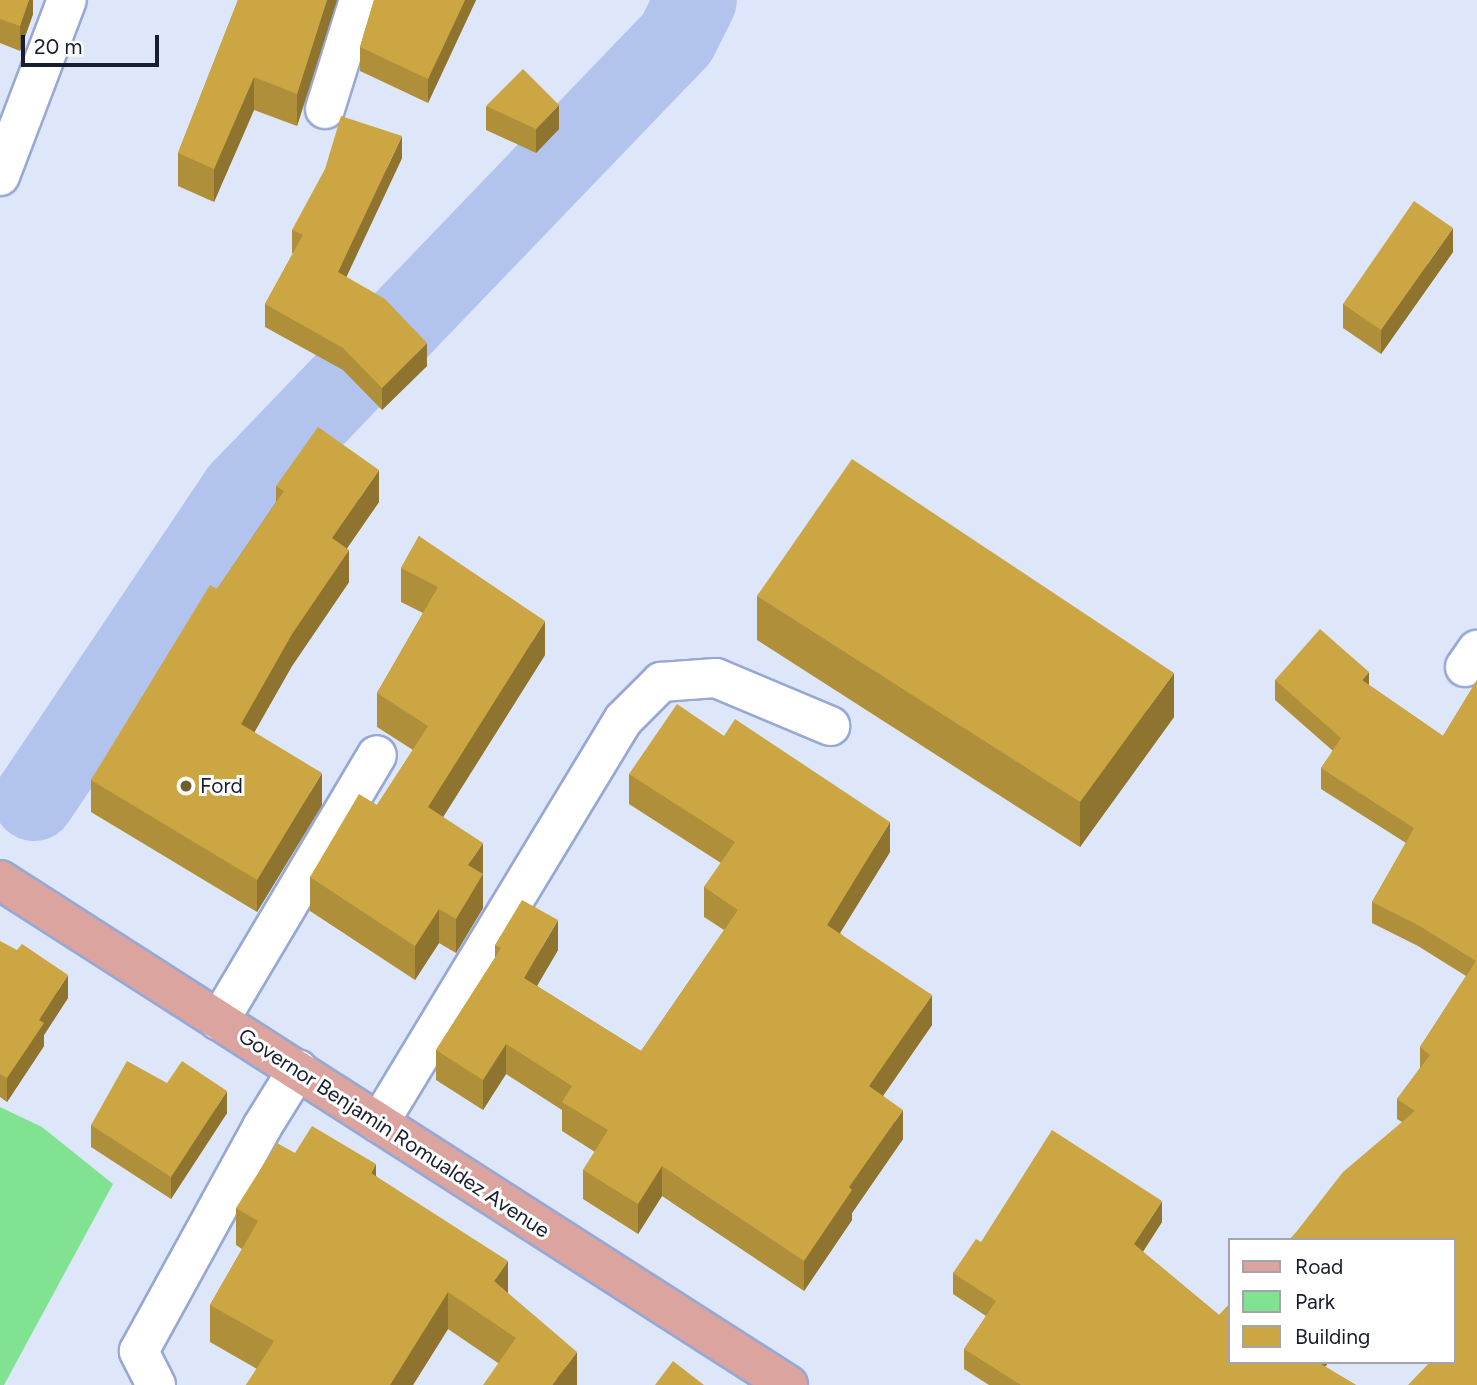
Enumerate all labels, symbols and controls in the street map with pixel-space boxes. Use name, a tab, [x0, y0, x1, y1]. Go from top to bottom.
scale bar	[24, 21, 163, 65]
text: 20 m	[34, 34, 82, 59]
place label: Ford	[200, 773, 243, 799]
marker: Ford	[178, 778, 194, 794]
street label: Governor Benjamin Romualdez Avenue	[234, 1023, 554, 1243]
legend	[1228, 1238, 1456, 1364]
text: Road	[1295, 1254, 1343, 1279]
text: Park	[1295, 1289, 1335, 1314]
text: Building	[1295, 1324, 1370, 1349]

